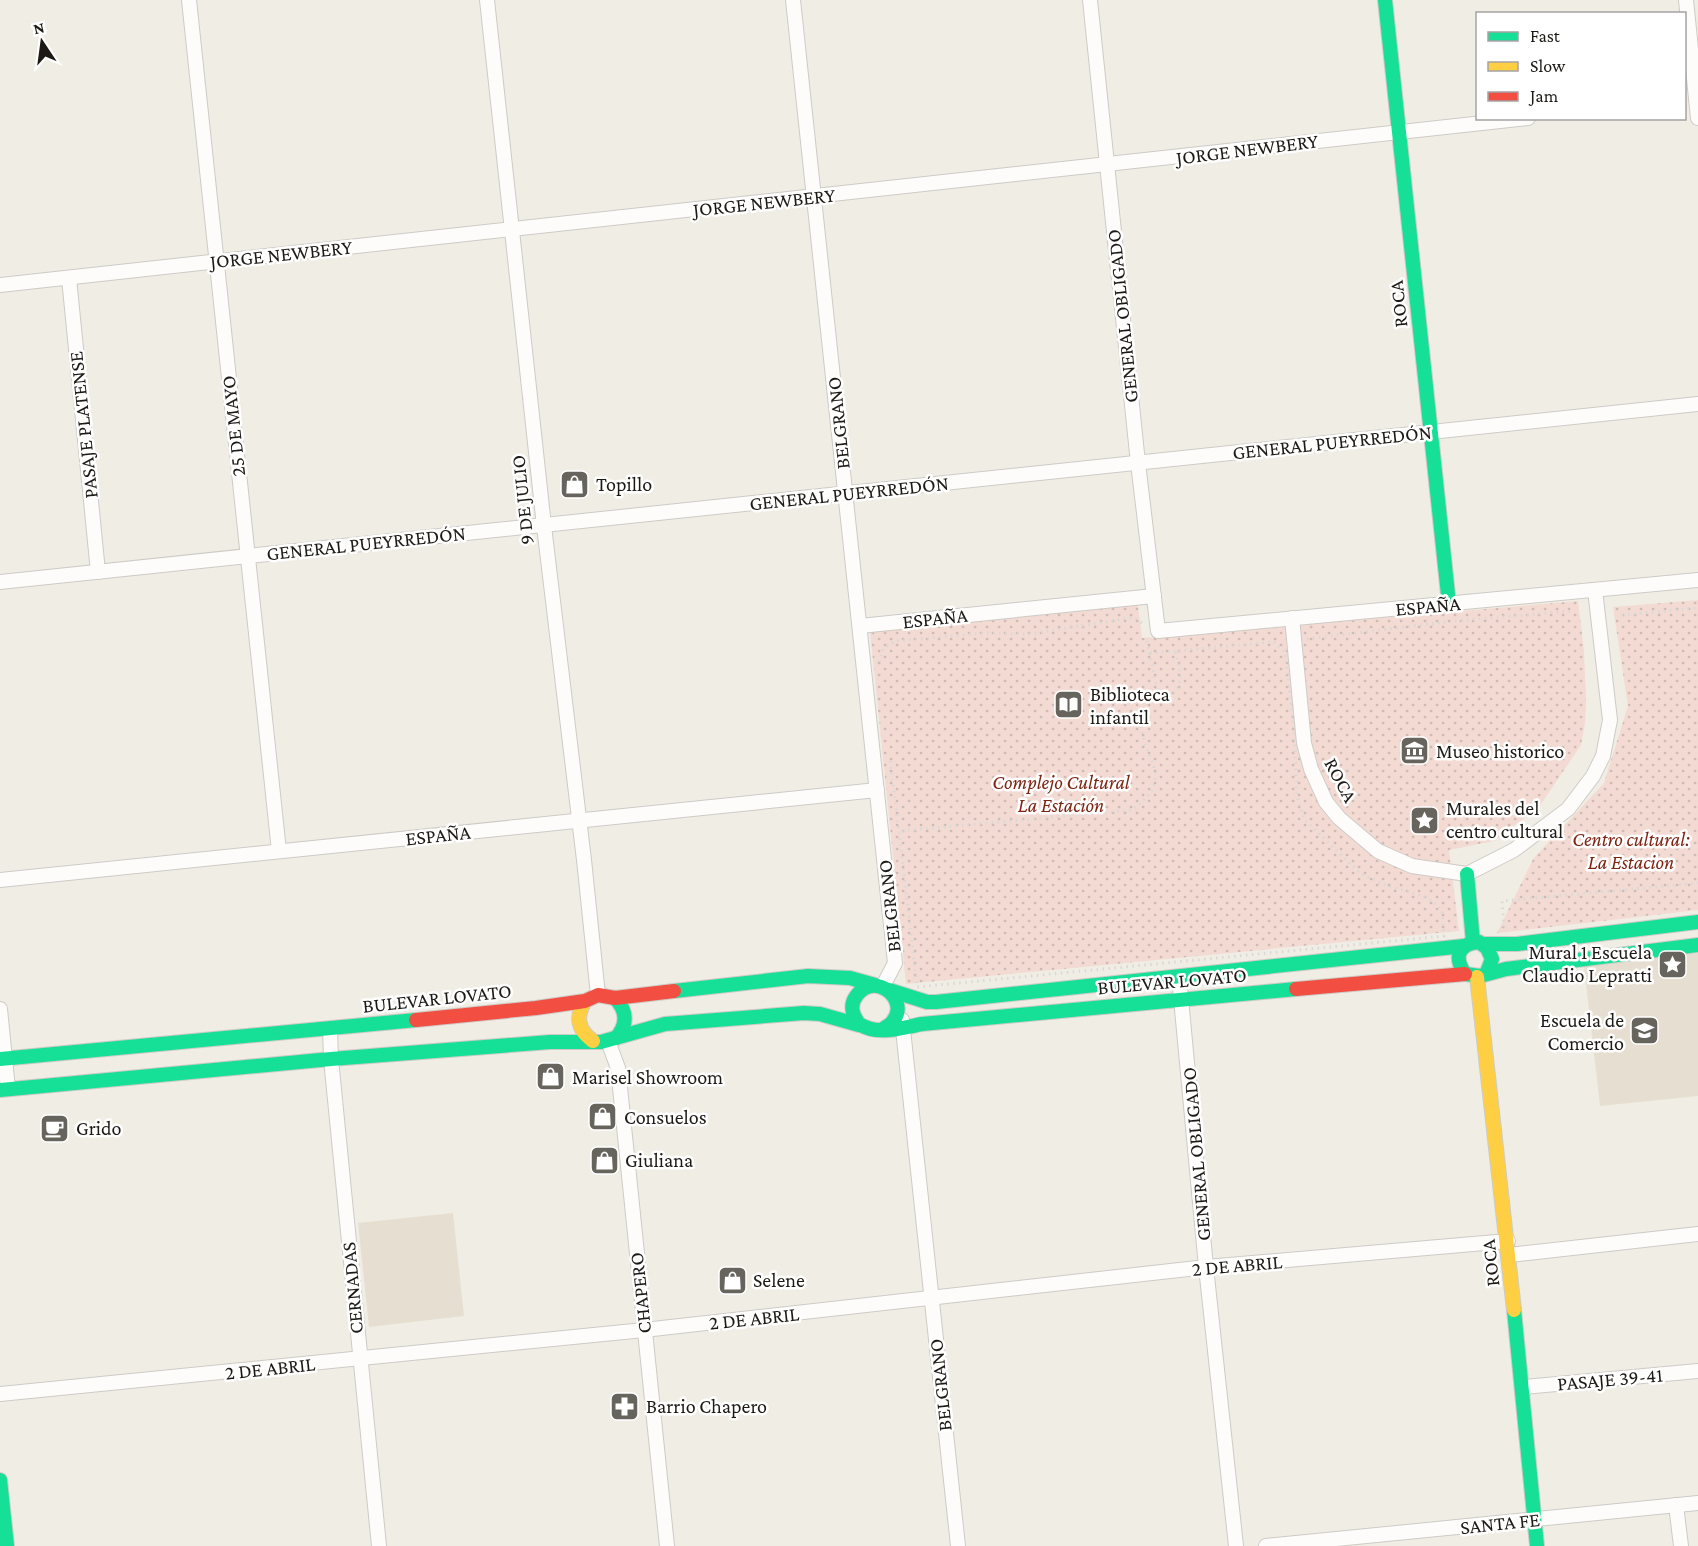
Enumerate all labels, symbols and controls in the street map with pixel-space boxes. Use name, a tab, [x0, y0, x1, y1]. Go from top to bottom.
north arrow	[12, 12, 72, 72]
legend	[1476, 12, 1686, 120]
text: N	[32, 18, 46, 37]
text: Fast	[1530, 26, 1561, 46]
text: Slow	[1530, 56, 1566, 76]
text: Jam	[1528, 86, 1559, 106]
street label: JORGE NEWBERY	[1173, 129, 1320, 170]
street label: JORGE NEWBERY	[690, 184, 837, 222]
street label: GENERAL OBLIGADO	[1102, 228, 1142, 404]
street label: JORGE NEWBERY	[207, 236, 354, 274]
street label: ROCA	[1385, 279, 1411, 329]
street label: PASAJE PLATENSE	[64, 350, 103, 500]
street label: 25 DE MAYO	[217, 375, 249, 477]
street label: BELGRANO	[822, 376, 854, 470]
street label: GENERAL PUEYRREDÓN	[1231, 421, 1433, 463]
street label: 9 DE JULIO	[506, 454, 539, 546]
shop icon: Topillo	[559, 468, 591, 500]
street label: GENERAL PUEYRREDÓN	[748, 472, 950, 514]
place label: Topillo	[596, 473, 652, 496]
street label: GENERAL PUEYRREDÓN	[265, 522, 467, 564]
street label: ESPAÑA	[1394, 592, 1462, 620]
street label: ESPAÑA	[901, 604, 969, 632]
place label: Biblioteca infantil	[1090, 683, 1170, 728]
library icon: Biblioteca infantil	[1053, 689, 1085, 721]
museum icon: Museo historico	[1399, 735, 1431, 767]
place label: Museo historico	[1436, 740, 1564, 762]
street label: ROCA	[1320, 754, 1362, 807]
park label: Complejo Cultural La Estación	[992, 771, 1131, 816]
place label: Murales del centro cultural	[1446, 797, 1563, 842]
place icon: Murales del centro cultural	[1409, 804, 1441, 836]
street label: ESPAÑA	[404, 821, 472, 849]
park label: Centro cultural: La Estacion	[1572, 828, 1690, 873]
street label: BELGRANO	[873, 859, 905, 953]
place label: Mural 1 Escuela Claudio Lepratti	[1522, 941, 1652, 987]
place icon: Mural 1 Escuela Claudio Lepratti	[1657, 948, 1689, 980]
street label: BULEVAR LOVATO	[1096, 964, 1248, 998]
street label: BULEVAR LOVATO	[361, 979, 513, 1017]
place label: Escuela de Comercio	[1540, 1009, 1624, 1054]
school or university icon: Escuela de Comercio	[1629, 1015, 1661, 1047]
shop icon: Marisel Showroom	[535, 1061, 567, 1093]
place label: Marisel Showroom	[572, 1066, 723, 1088]
street label: GENERAL OBLIGADO	[1177, 1066, 1215, 1242]
shop icon: Consuelos	[587, 1101, 619, 1133]
place label: Consuelos	[624, 1106, 707, 1128]
cafe icon: Grido	[39, 1112, 71, 1144]
place label: Grido	[76, 1117, 122, 1139]
shop icon: Giuliana	[588, 1144, 620, 1176]
place label: Giuliana	[625, 1149, 693, 1171]
street label: ROCA	[1477, 1238, 1503, 1288]
street label: CERNADAS	[337, 1241, 367, 1335]
street label: 2 DE ABRIL	[1191, 1250, 1283, 1280]
street label: CHAPERO	[625, 1251, 655, 1335]
shop icon: Selene	[716, 1264, 748, 1296]
place label: Selene	[753, 1269, 805, 1291]
street label: 2 DE ABRIL	[708, 1302, 800, 1334]
street label: BELGRANO	[924, 1338, 956, 1432]
street label: 2 DE ABRIL	[224, 1352, 316, 1384]
street label: PASAJE 39-41	[1556, 1363, 1664, 1396]
pharmacy icon: Barrio Chapero	[609, 1390, 641, 1422]
place label: Barrio Chapero	[646, 1395, 767, 1418]
street label: SANTA FE	[1459, 1508, 1541, 1538]

